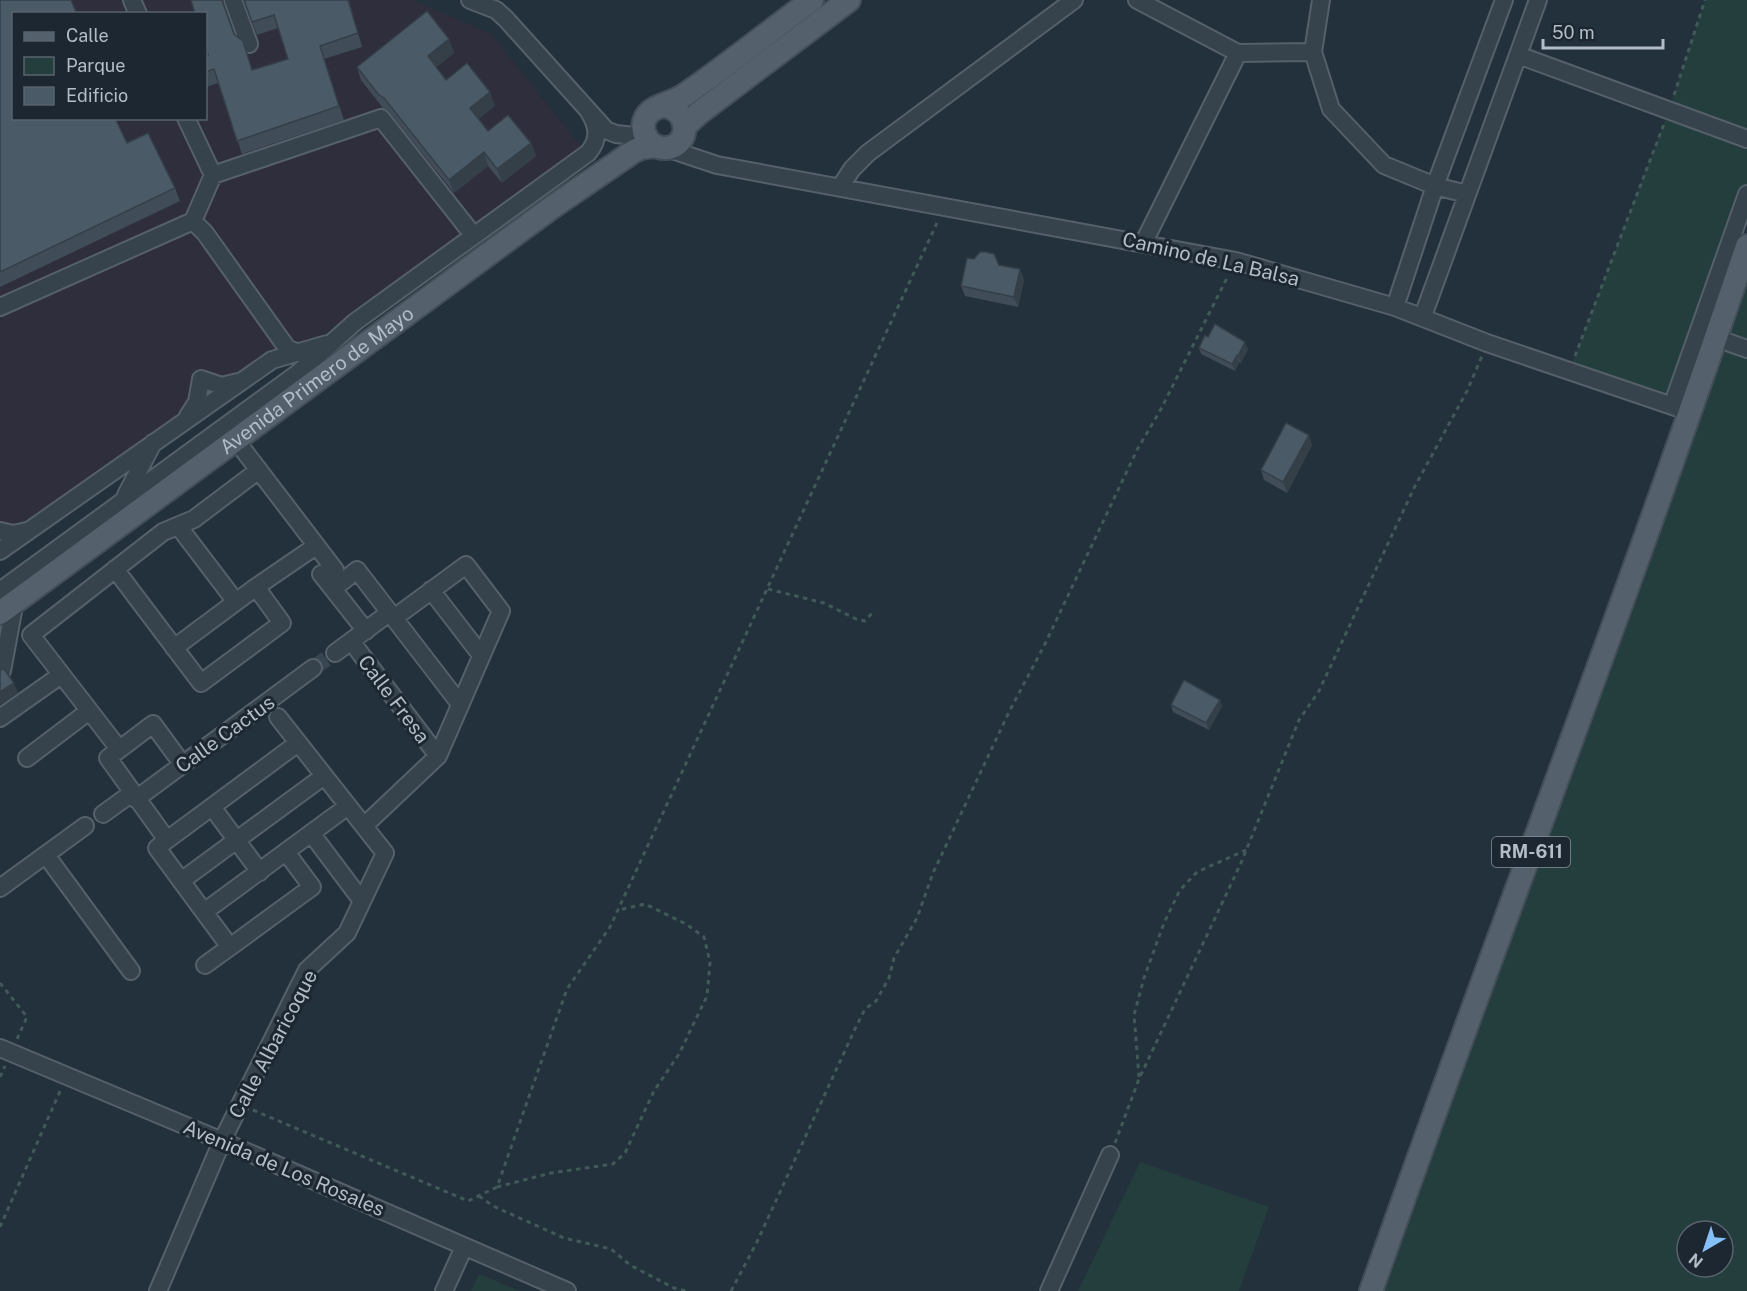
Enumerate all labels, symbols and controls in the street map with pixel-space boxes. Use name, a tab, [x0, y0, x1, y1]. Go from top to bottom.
legend	[12, 12, 207, 120]
scale bar	[1543, 12, 1663, 50]
text: 50 m	[1552, 22, 1595, 43]
text: Calle	[66, 25, 109, 46]
text: Parque	[66, 55, 126, 76]
text: Edificio	[66, 85, 128, 106]
street label: Camino de La Balsa	[1120, 227, 1302, 291]
street label: Avenida Primero de Mayo	[215, 301, 418, 459]
street label: Calle Fresa	[353, 650, 435, 748]
street label: Calle Cactus	[171, 690, 279, 778]
road number: RM-611	[1492, 837, 1570, 867]
street label: Calle Albaricoque	[224, 966, 322, 1122]
street label: Avenida de Los Rosales	[180, 1115, 388, 1221]
north arrow	[1675, 1219, 1735, 1279]
text: N	[1685, 1249, 1707, 1272]

